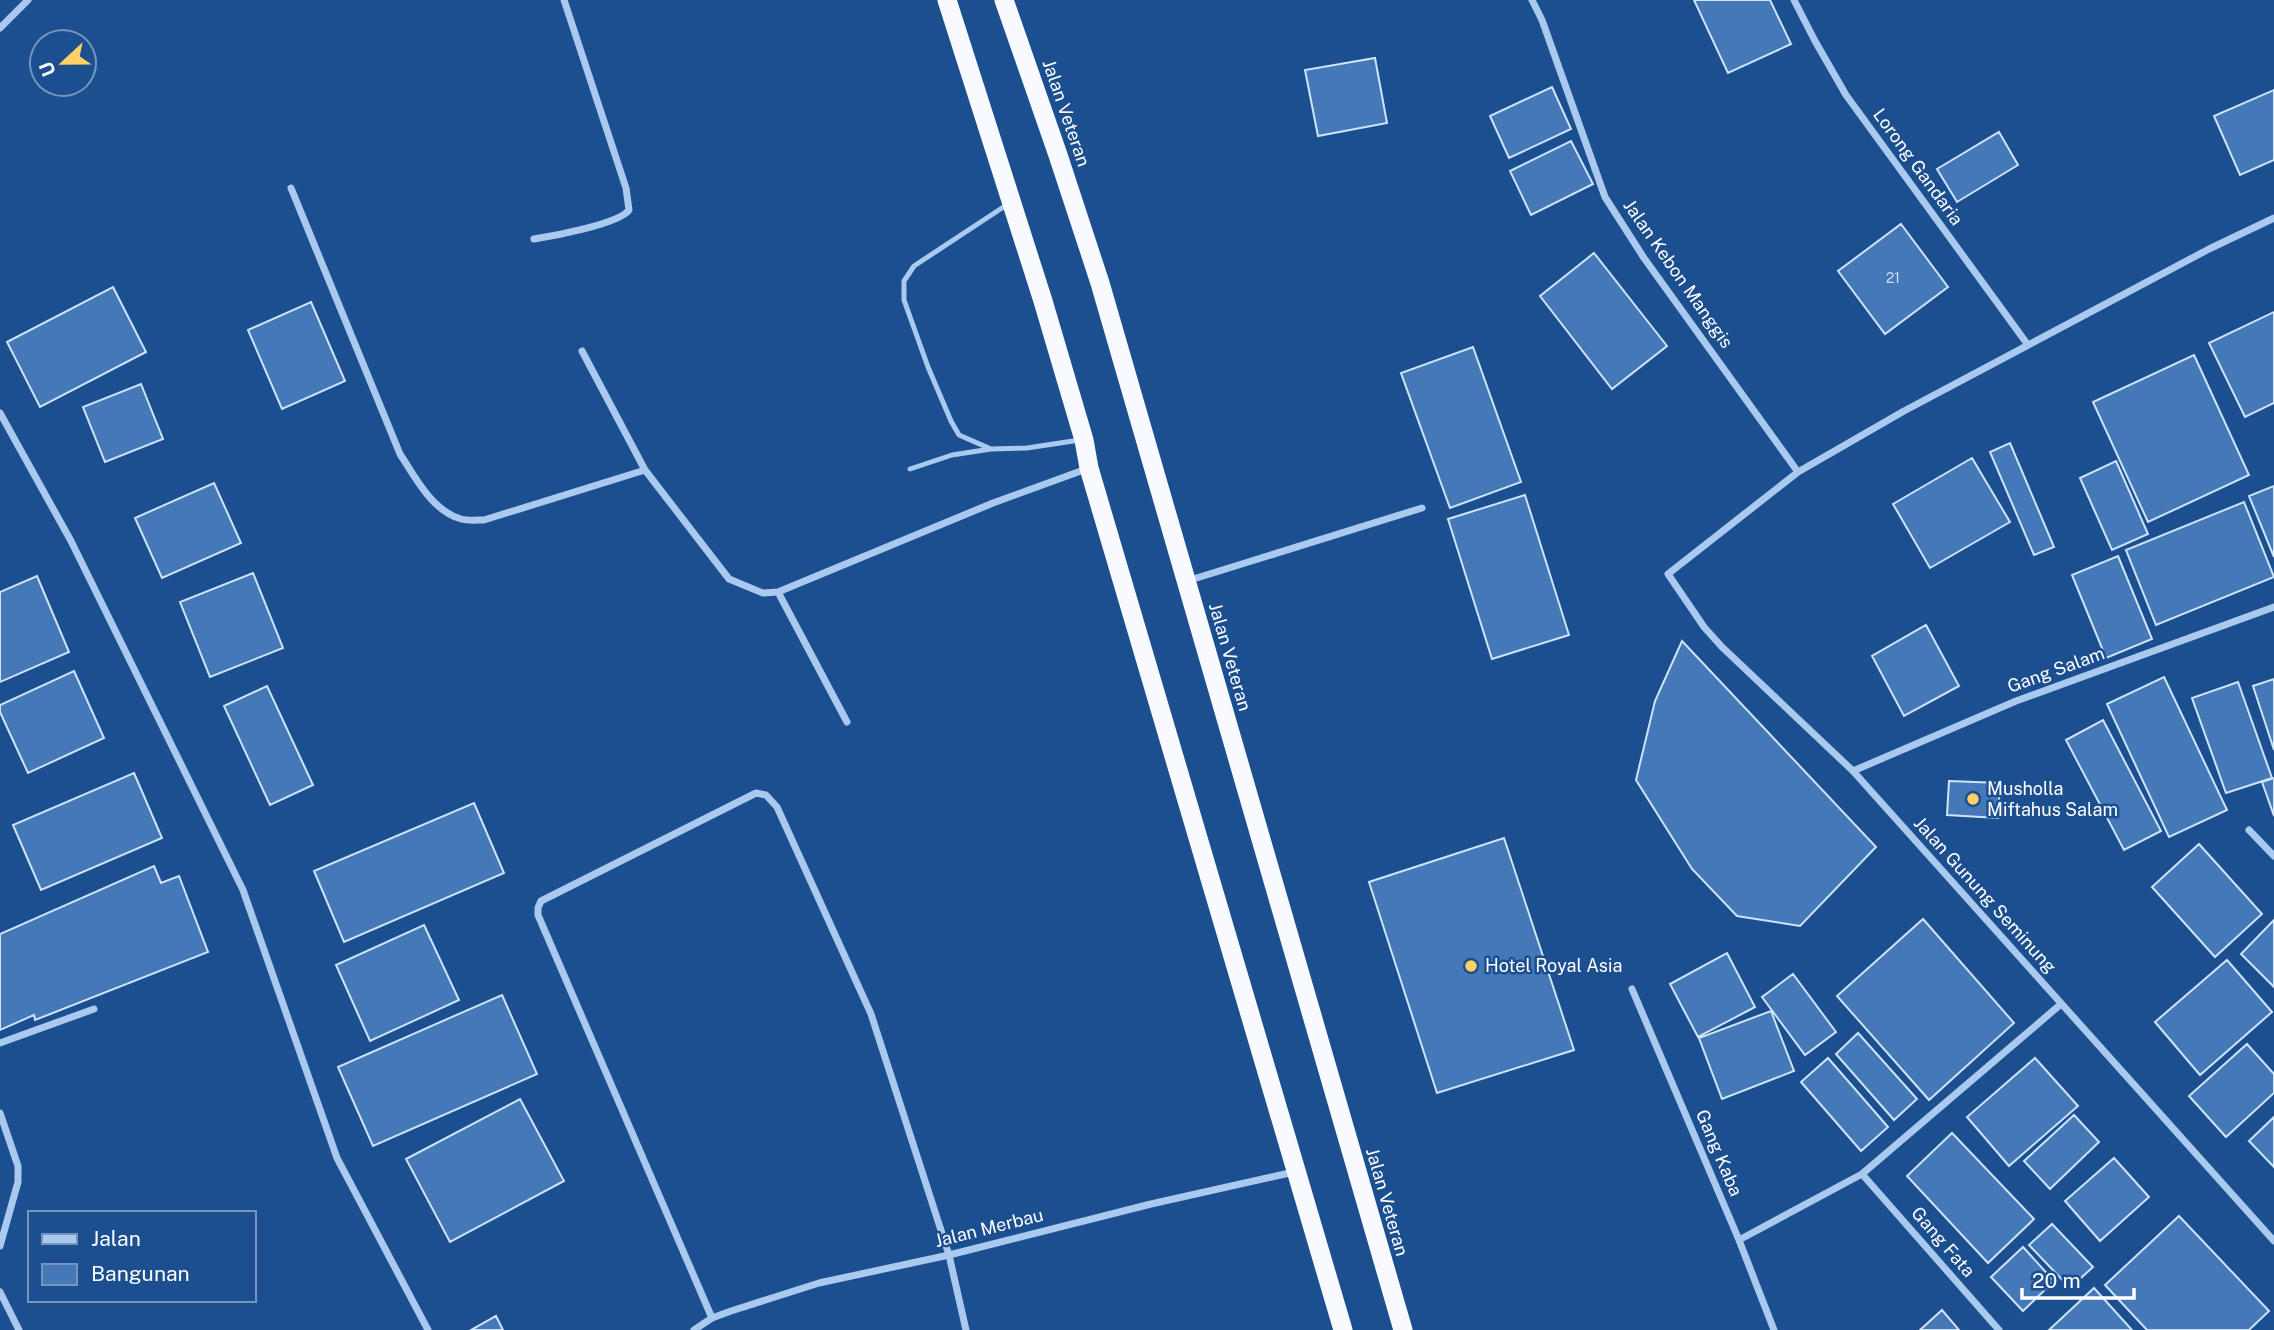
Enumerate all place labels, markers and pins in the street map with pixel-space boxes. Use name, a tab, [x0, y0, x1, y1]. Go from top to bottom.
place label: Musholla Miftahus Salam	[1987, 778, 2118, 820]
marker: Musholla Miftahus Salam	[1965, 791, 1981, 807]
place label: Hotel Royal Asia	[1485, 955, 1622, 976]
marker: Hotel Royal Asia	[1463, 958, 1479, 974]

